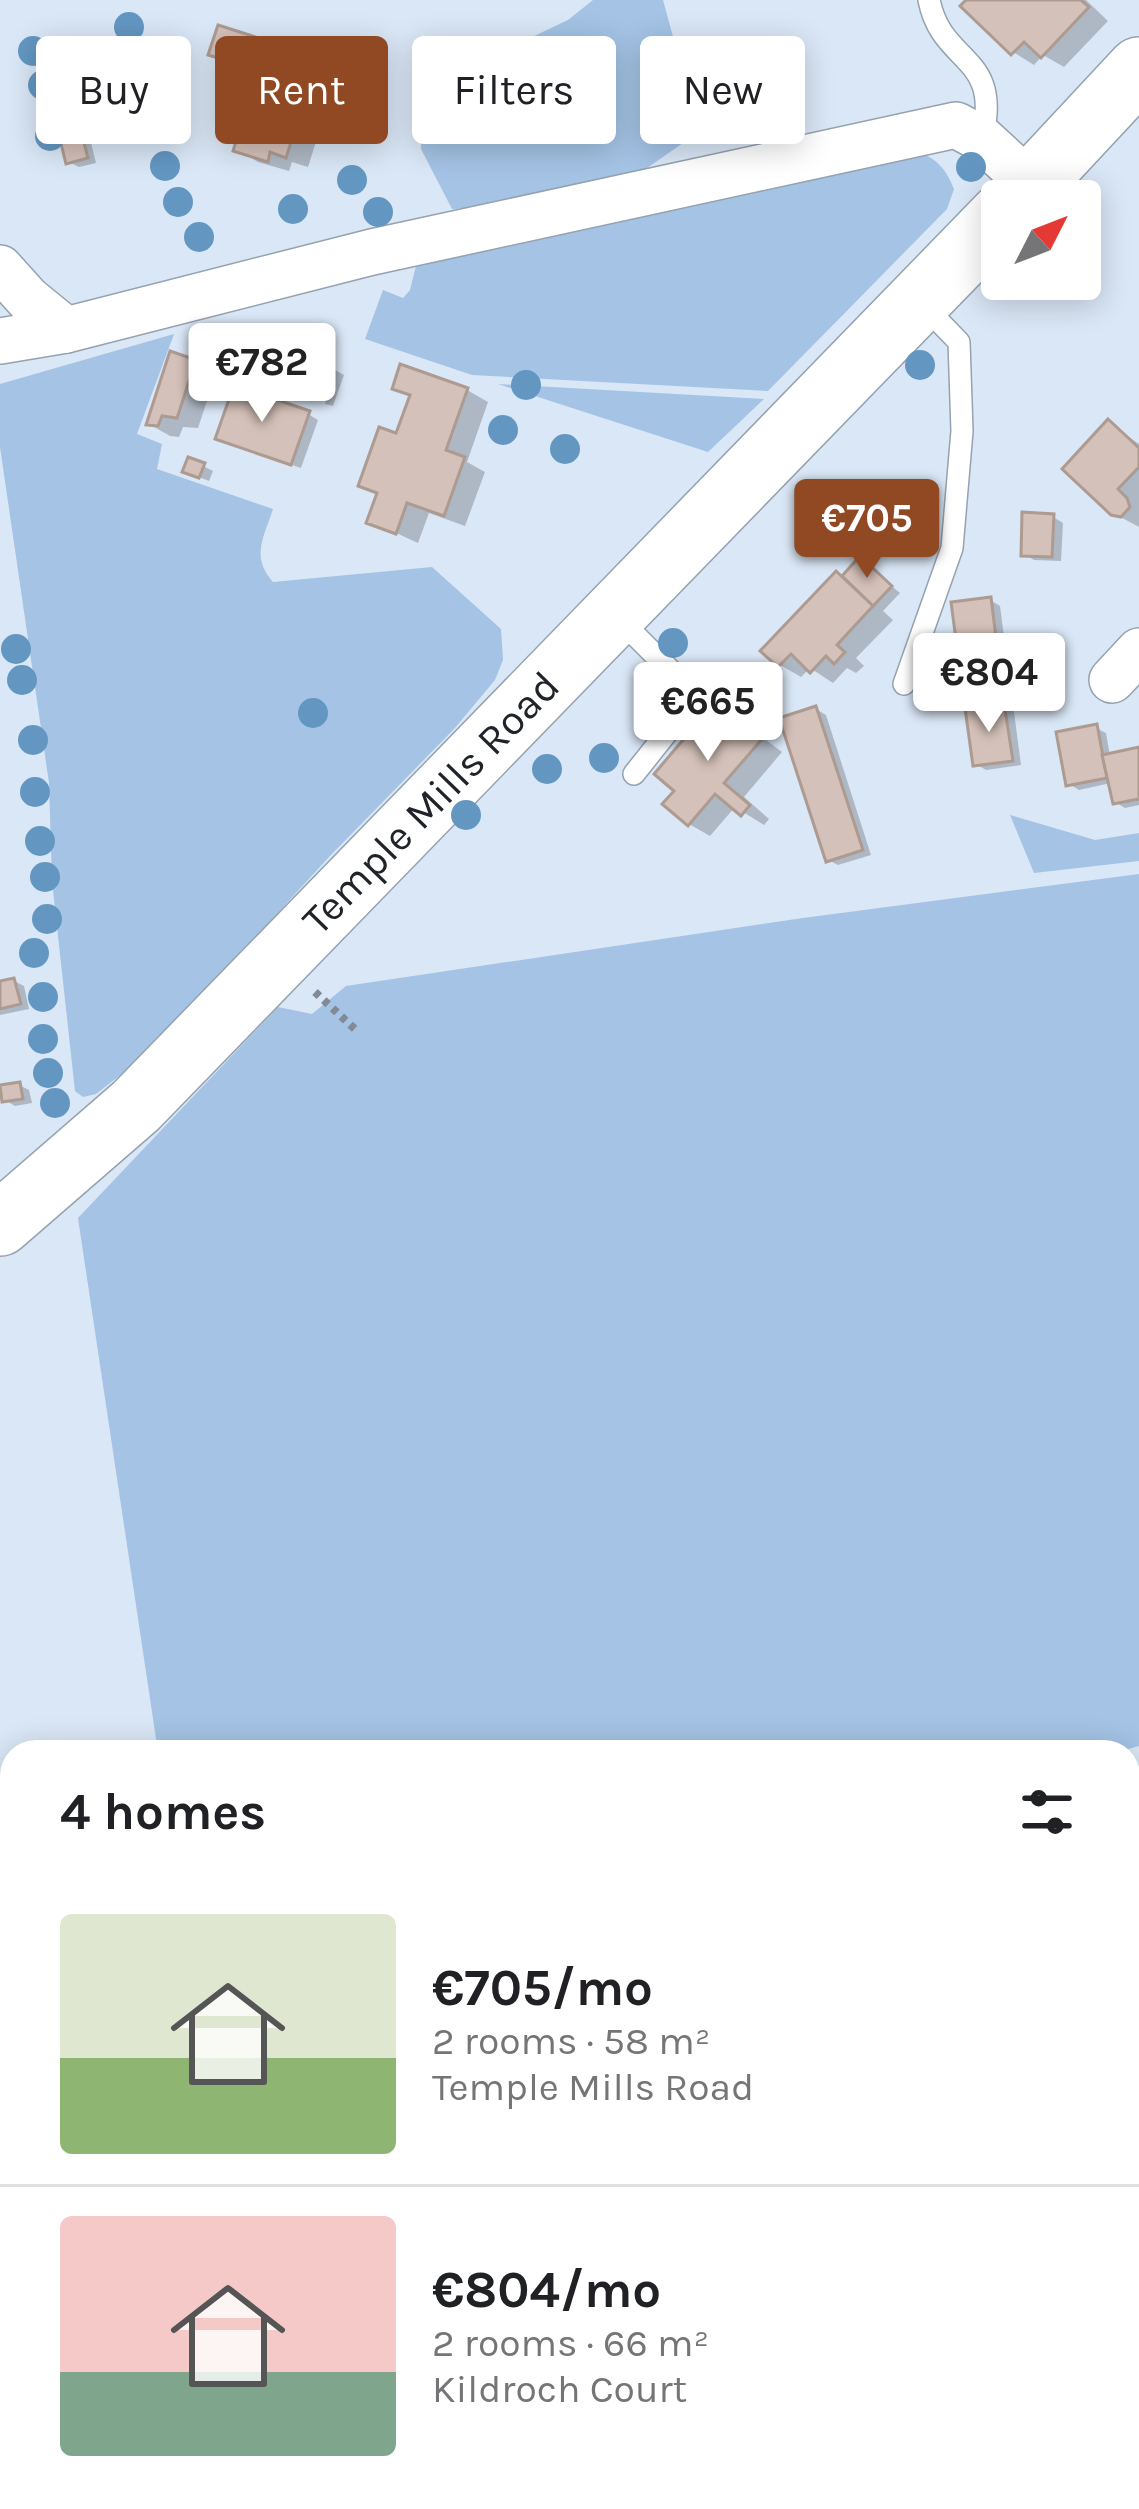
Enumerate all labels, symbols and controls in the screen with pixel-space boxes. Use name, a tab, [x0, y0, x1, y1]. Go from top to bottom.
chip: Buy	[36, 36, 191, 144]
chip: Rent	[215, 36, 388, 144]
chip: Filters	[412, 36, 616, 144]
chip: New	[640, 36, 805, 144]
north arrow	[981, 180, 1101, 300]
map controls	[981, 180, 1101, 300]
pin: €782	[191, 323, 333, 425]
text: €782	[216, 339, 308, 385]
pin: €705	[796, 479, 938, 581]
text: €705	[821, 495, 913, 541]
pin: €804	[918, 633, 1060, 735]
text: €804	[940, 649, 1038, 695]
street label: Temple Mills Road	[292, 661, 570, 945]
pin: €665	[637, 662, 779, 764]
text: €665	[661, 678, 755, 724]
icon: filters	[1014, 1779, 1080, 1845]
text: 4 homes	[60, 1782, 266, 1842]
text: €705/mo	[432, 1958, 653, 2018]
icon: home	[156, 1962, 300, 2106]
text: 2 rooms · 58 m²	[432, 2018, 710, 2064]
text: Temple Mills Road	[432, 2064, 754, 2110]
text: €804/mo	[432, 2260, 661, 2320]
icon: home	[156, 2264, 300, 2408]
text: 2 rooms · 66 m²	[432, 2320, 709, 2366]
text: Kildroch Court	[432, 2366, 687, 2412]

